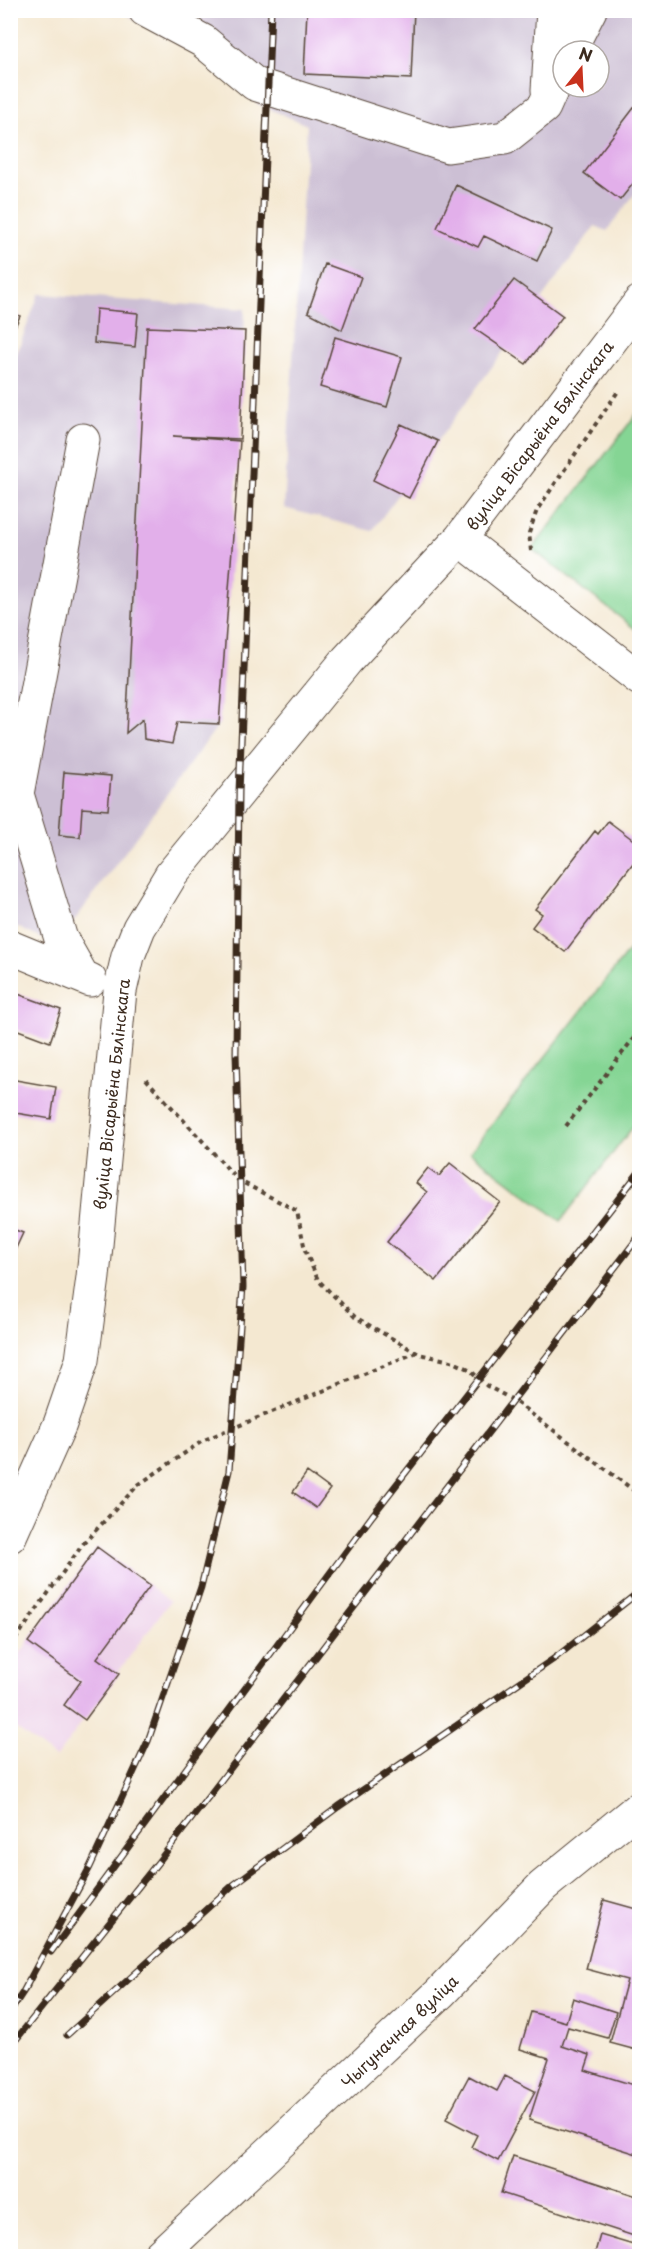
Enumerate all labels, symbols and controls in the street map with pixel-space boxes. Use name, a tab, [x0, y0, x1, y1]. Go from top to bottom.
north arrow	[551, 39, 611, 99]
text: N	[576, 40, 596, 67]
street label: вуліца Вісарыёна Бялінскага	[459, 335, 619, 535]
street label: вуліца Вісарыёна Бялінскага	[87, 977, 135, 1211]
street label: Чыгуначная вуліца	[335, 1968, 463, 2093]

